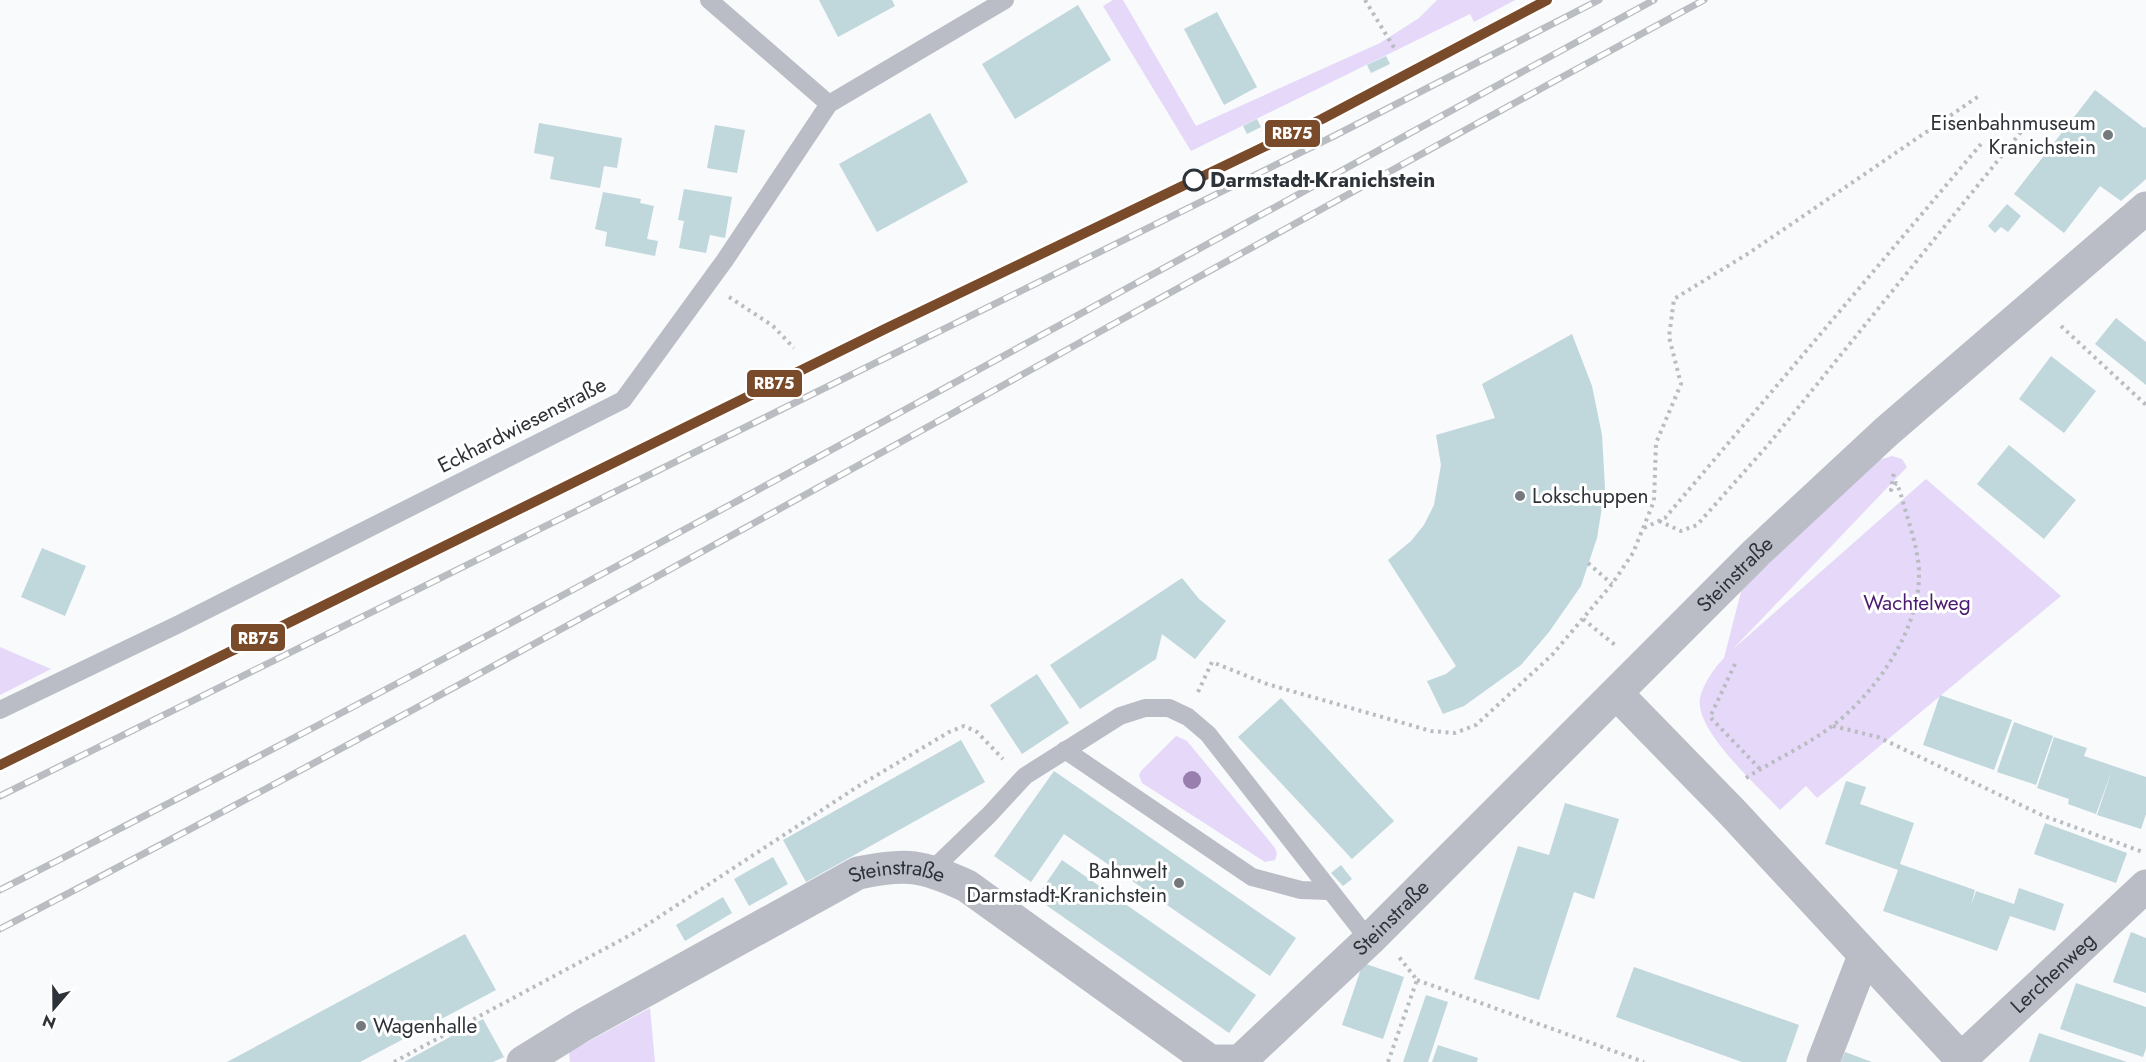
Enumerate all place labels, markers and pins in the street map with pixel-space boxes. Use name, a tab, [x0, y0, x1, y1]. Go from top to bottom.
place label: Eisenbahnmuseum Kranichstein	[1930, 108, 2096, 162]
marker: Eisenbahnmuseum Kranichstein	[2101, 128, 2115, 142]
place label: Darmstadt-Kranichstein	[1210, 165, 1435, 195]
marker: Darmstadt-Kranichstein	[1183, 169, 1205, 191]
place label: Lokschuppen	[1532, 481, 1649, 511]
marker: Lokschuppen	[1513, 489, 1527, 503]
place label: Bahnwelt Darmstadt-Kranichstein	[966, 856, 1167, 910]
marker: Bahnwelt Darmstadt-Kranichstein	[1172, 876, 1186, 890]
place label: Wagenhalle	[373, 1011, 477, 1041]
marker: Wagenhalle	[354, 1019, 368, 1033]

